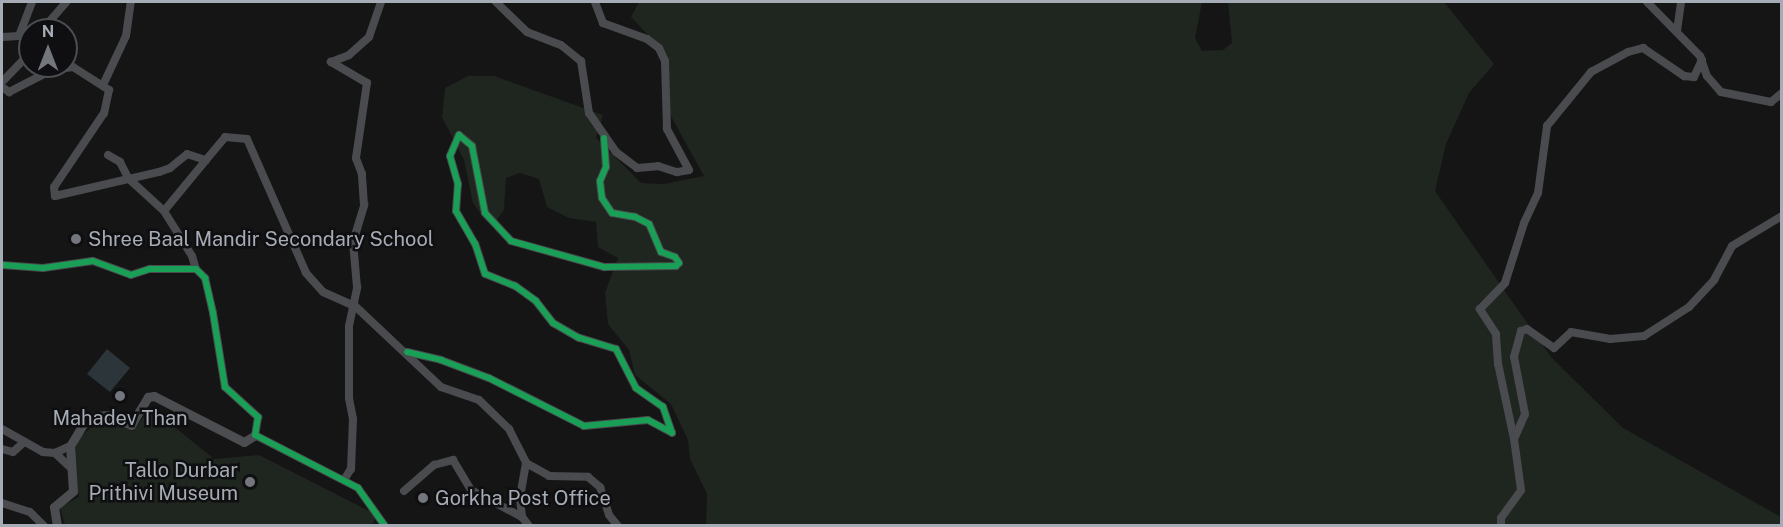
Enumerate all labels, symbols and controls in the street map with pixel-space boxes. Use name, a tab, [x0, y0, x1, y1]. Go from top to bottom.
north arrow	[18, 18, 78, 78]
text: N	[42, 22, 54, 41]
place label: Shree Baal Mandir Secondary School	[88, 227, 434, 251]
marker: Shree Baal Mandir Secondary School	[69, 232, 83, 246]
marker: Mahadev Than	[113, 389, 127, 403]
place label: Mahadev Than	[52, 406, 188, 430]
place label: Tallo Durbar Prithivi Museum	[89, 458, 238, 505]
marker: Tallo Durbar Prithivi Museum	[243, 475, 257, 489]
place label: Gorkha Post Office	[435, 486, 611, 510]
marker: Gorkha Post Office	[416, 491, 430, 505]

